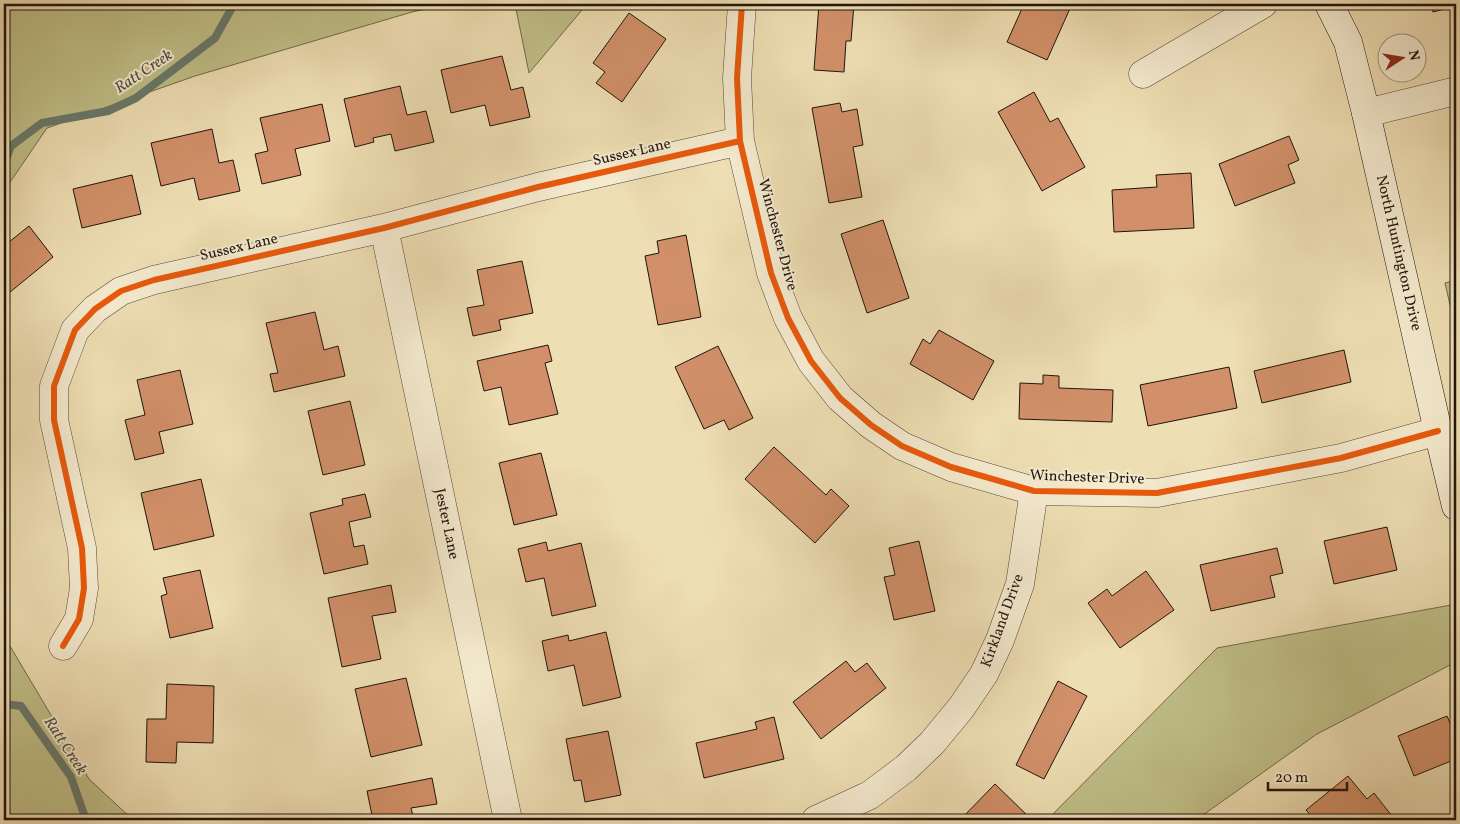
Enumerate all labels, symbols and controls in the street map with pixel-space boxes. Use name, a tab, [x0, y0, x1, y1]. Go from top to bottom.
north arrow	[1378, 32, 1428, 82]
water label: Ratt Creek	[111, 44, 178, 99]
text: N	[1403, 49, 1424, 63]
street label: Sussex Lane	[591, 134, 673, 172]
street label: North Huntington Drive	[1370, 173, 1426, 333]
street label: Winchester Drive	[752, 177, 802, 293]
street label: Sussex Lane	[198, 229, 280, 267]
street label: Winchester Drive	[1029, 465, 1145, 491]
street label: Jester Lane	[428, 487, 464, 561]
street label: Kirkland Drive	[976, 571, 1030, 671]
water label: Ratt Creek	[38, 713, 92, 780]
scale bar	[1268, 759, 1346, 791]
text: 20 m	[1275, 768, 1308, 789]

